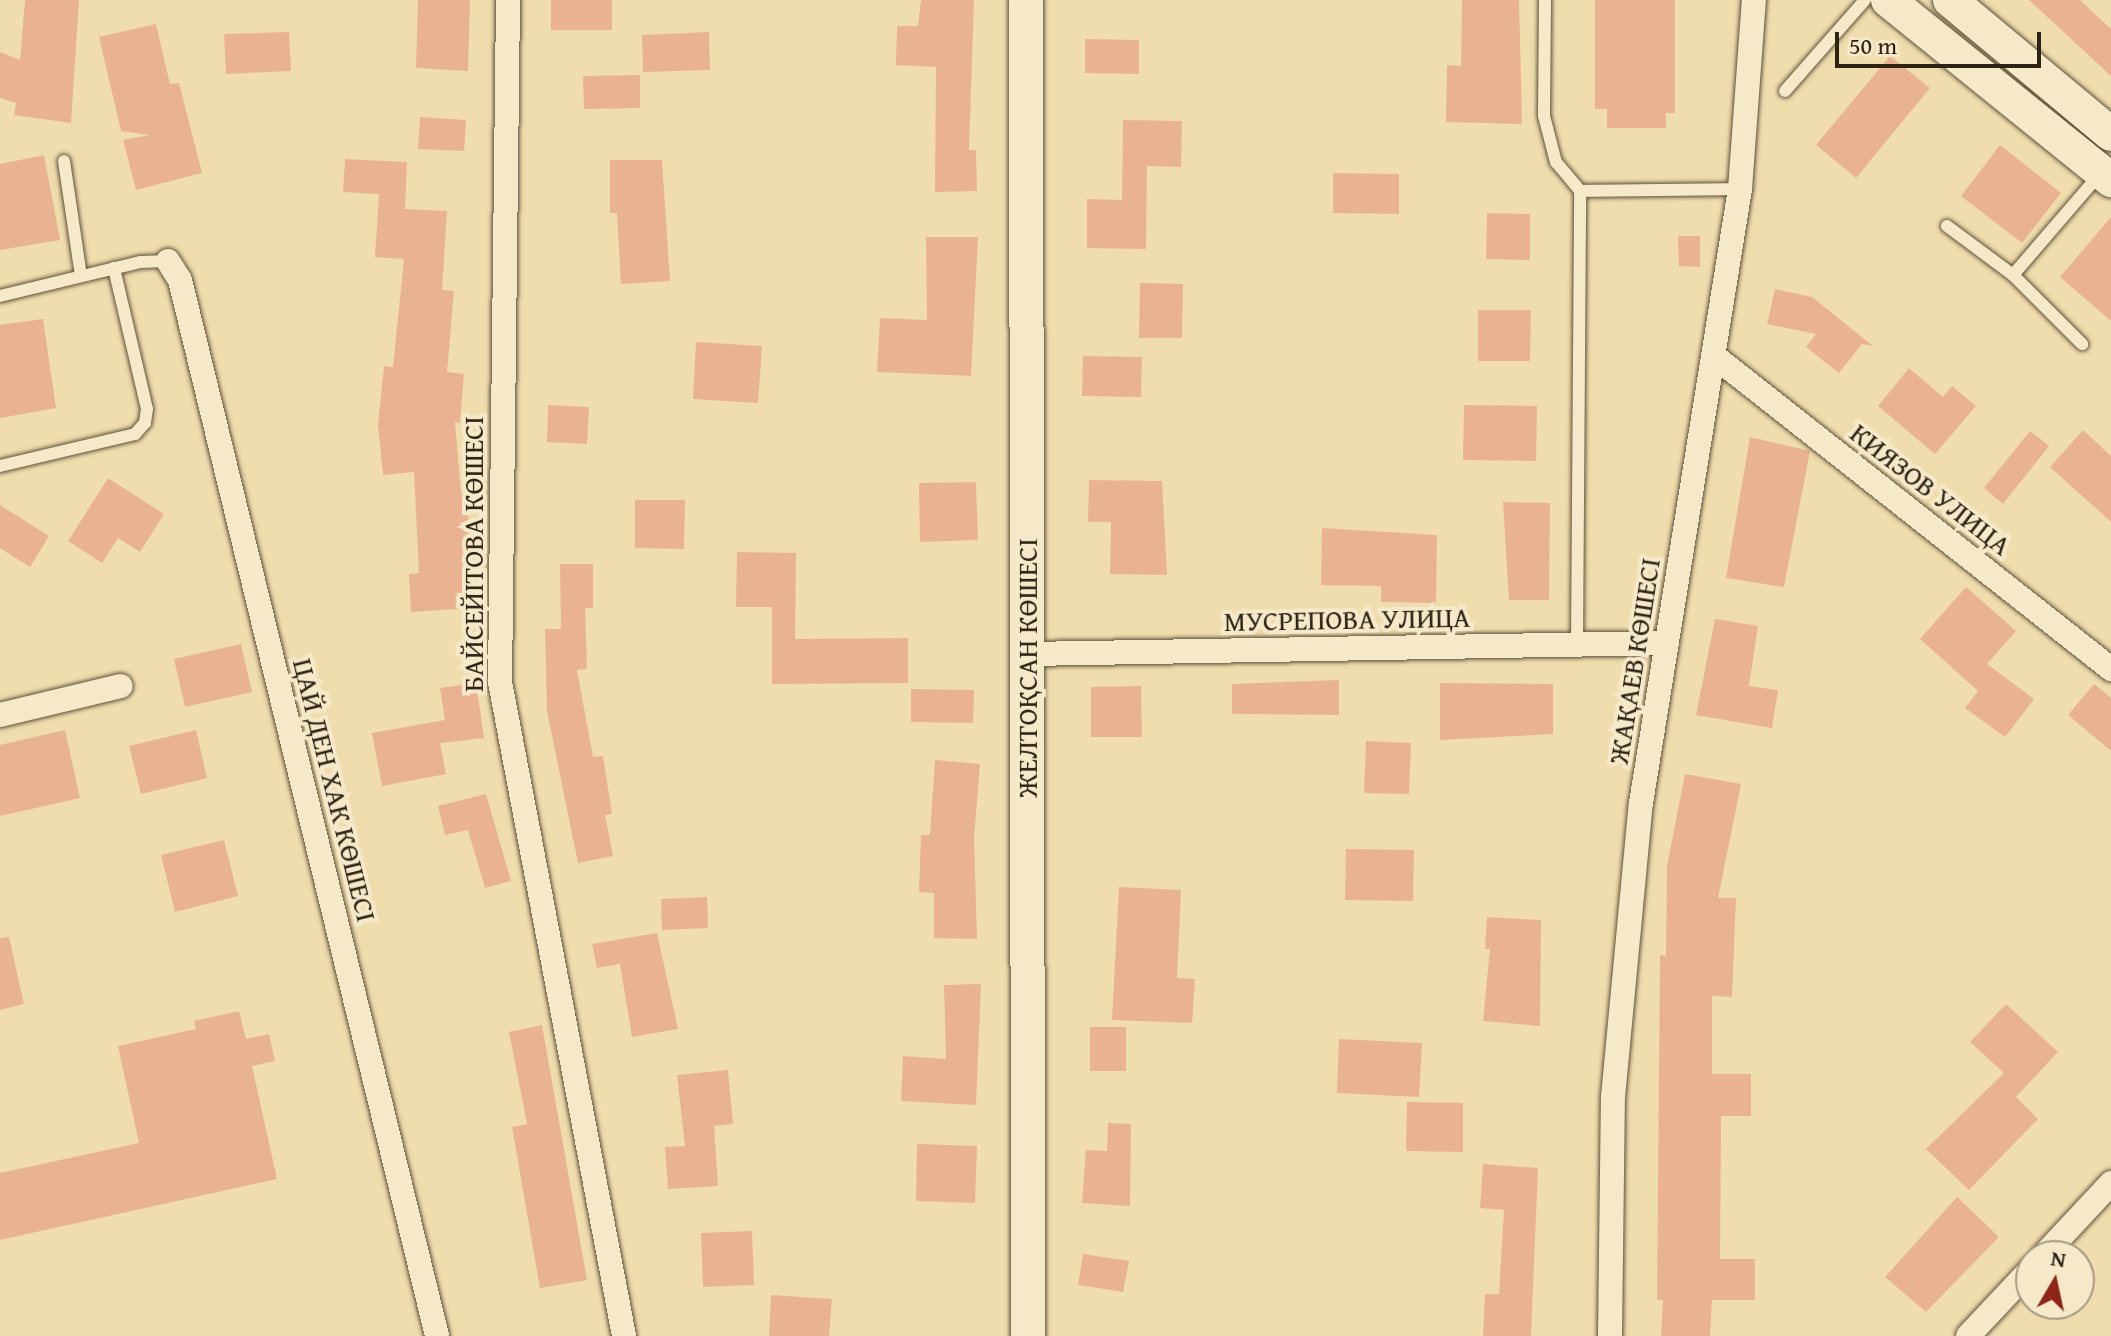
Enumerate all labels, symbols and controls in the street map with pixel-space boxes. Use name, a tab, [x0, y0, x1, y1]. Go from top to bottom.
scale bar	[1839, 16, 2045, 66]
text: 50 m	[1849, 28, 1897, 63]
street label: БАЙСЕЙІТОВА КӨШЕСІ	[456, 416, 490, 692]
street label: КИЯЗОВ УЛИЦА	[1844, 416, 2018, 562]
street label: ЖЕЛТОҚСАН КӨШЕСІ	[1010, 538, 1044, 798]
street label: ЖАҚАЕВ КӨШЕСІ	[1601, 555, 1667, 767]
street label: МУСРЕПОВА УЛИЦА	[1224, 600, 1470, 638]
street label: ЦАЙ ДЕН ХАК КӨШЕСІ	[286, 655, 384, 925]
north arrow	[2015, 1240, 2095, 1320]
text: N	[2049, 1241, 2068, 1275]

